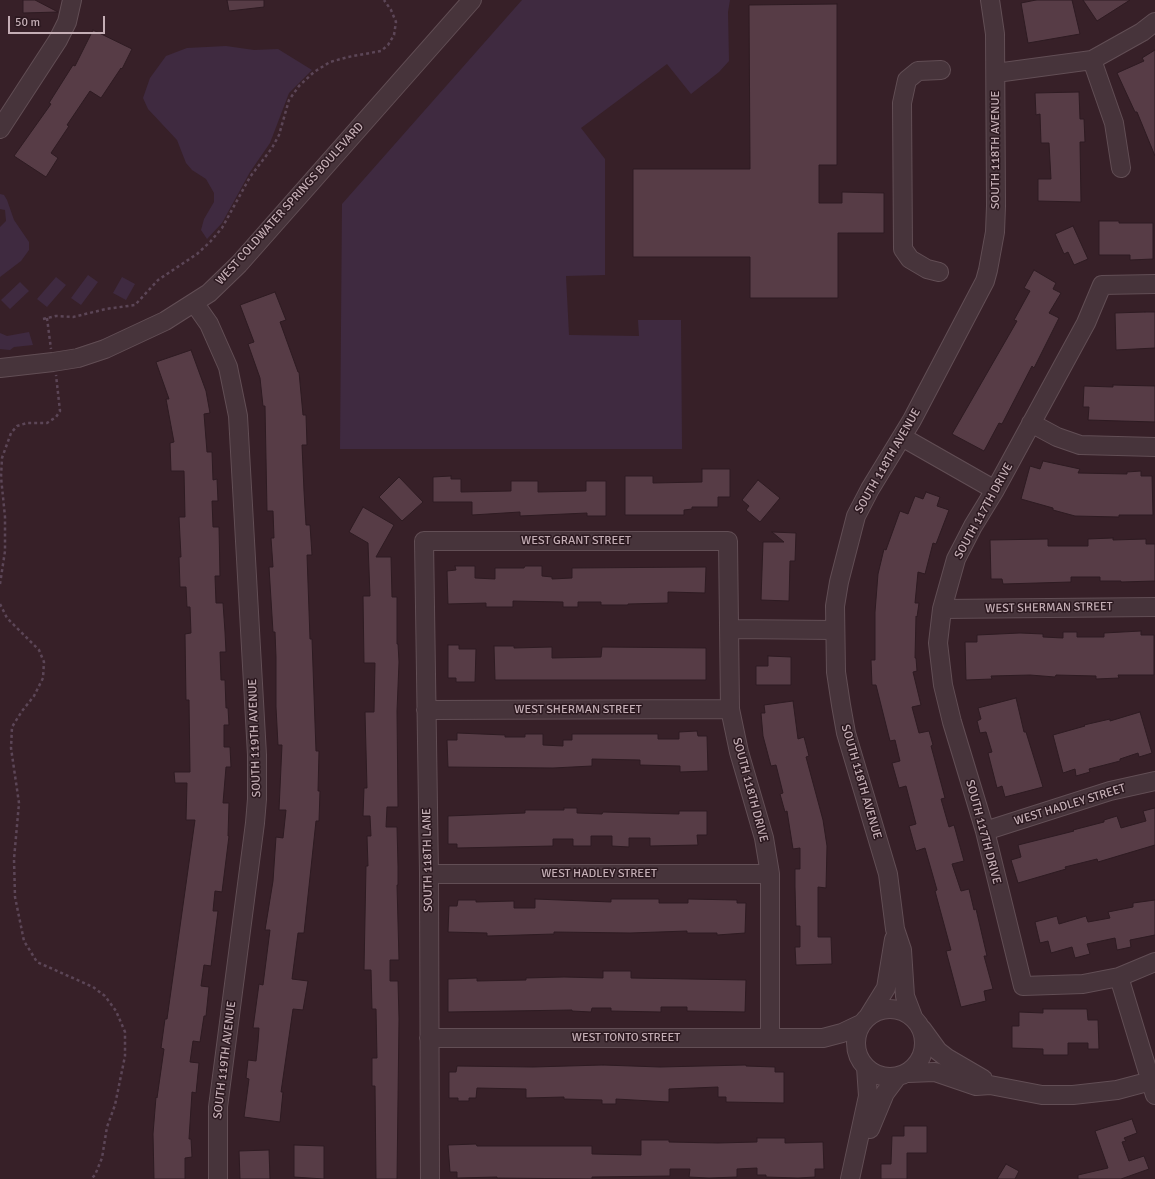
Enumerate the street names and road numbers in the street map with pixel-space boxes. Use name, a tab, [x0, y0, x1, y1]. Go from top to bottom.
street label: SOUTH 118TH AVENUE	[989, 91, 1003, 209]
street label: WEST COLDWATER SPRINGS BOULEVARD	[213, 120, 367, 288]
street label: SOUTH 118TH AVENUE	[852, 406, 924, 516]
street label: SOUTH 117TH DRIVE	[952, 461, 1016, 561]
street label: WEST GRANT STREET	[521, 534, 631, 548]
street label: WEST SHERMAN STREET	[985, 600, 1113, 616]
street label: SOUTH 119TH AVENUE	[246, 678, 264, 798]
street label: WEST SHERMAN STREET	[514, 703, 642, 717]
street label: SOUTH 118TH AVENUE	[838, 723, 884, 841]
street label: SOUTH 118TH DRIVE	[729, 736, 771, 844]
street label: SOUTH 117TH DRIVE	[962, 778, 1004, 886]
street label: WEST HADLEY STREET	[1013, 781, 1127, 829]
street label: SOUTH 118TH LANE	[420, 808, 436, 912]
street label: WEST HADLEY STREET	[541, 867, 657, 881]
street label: SOUTH 119TH AVENUE	[211, 1000, 239, 1120]
street label: WEST TONTO STREET	[572, 1031, 680, 1045]

